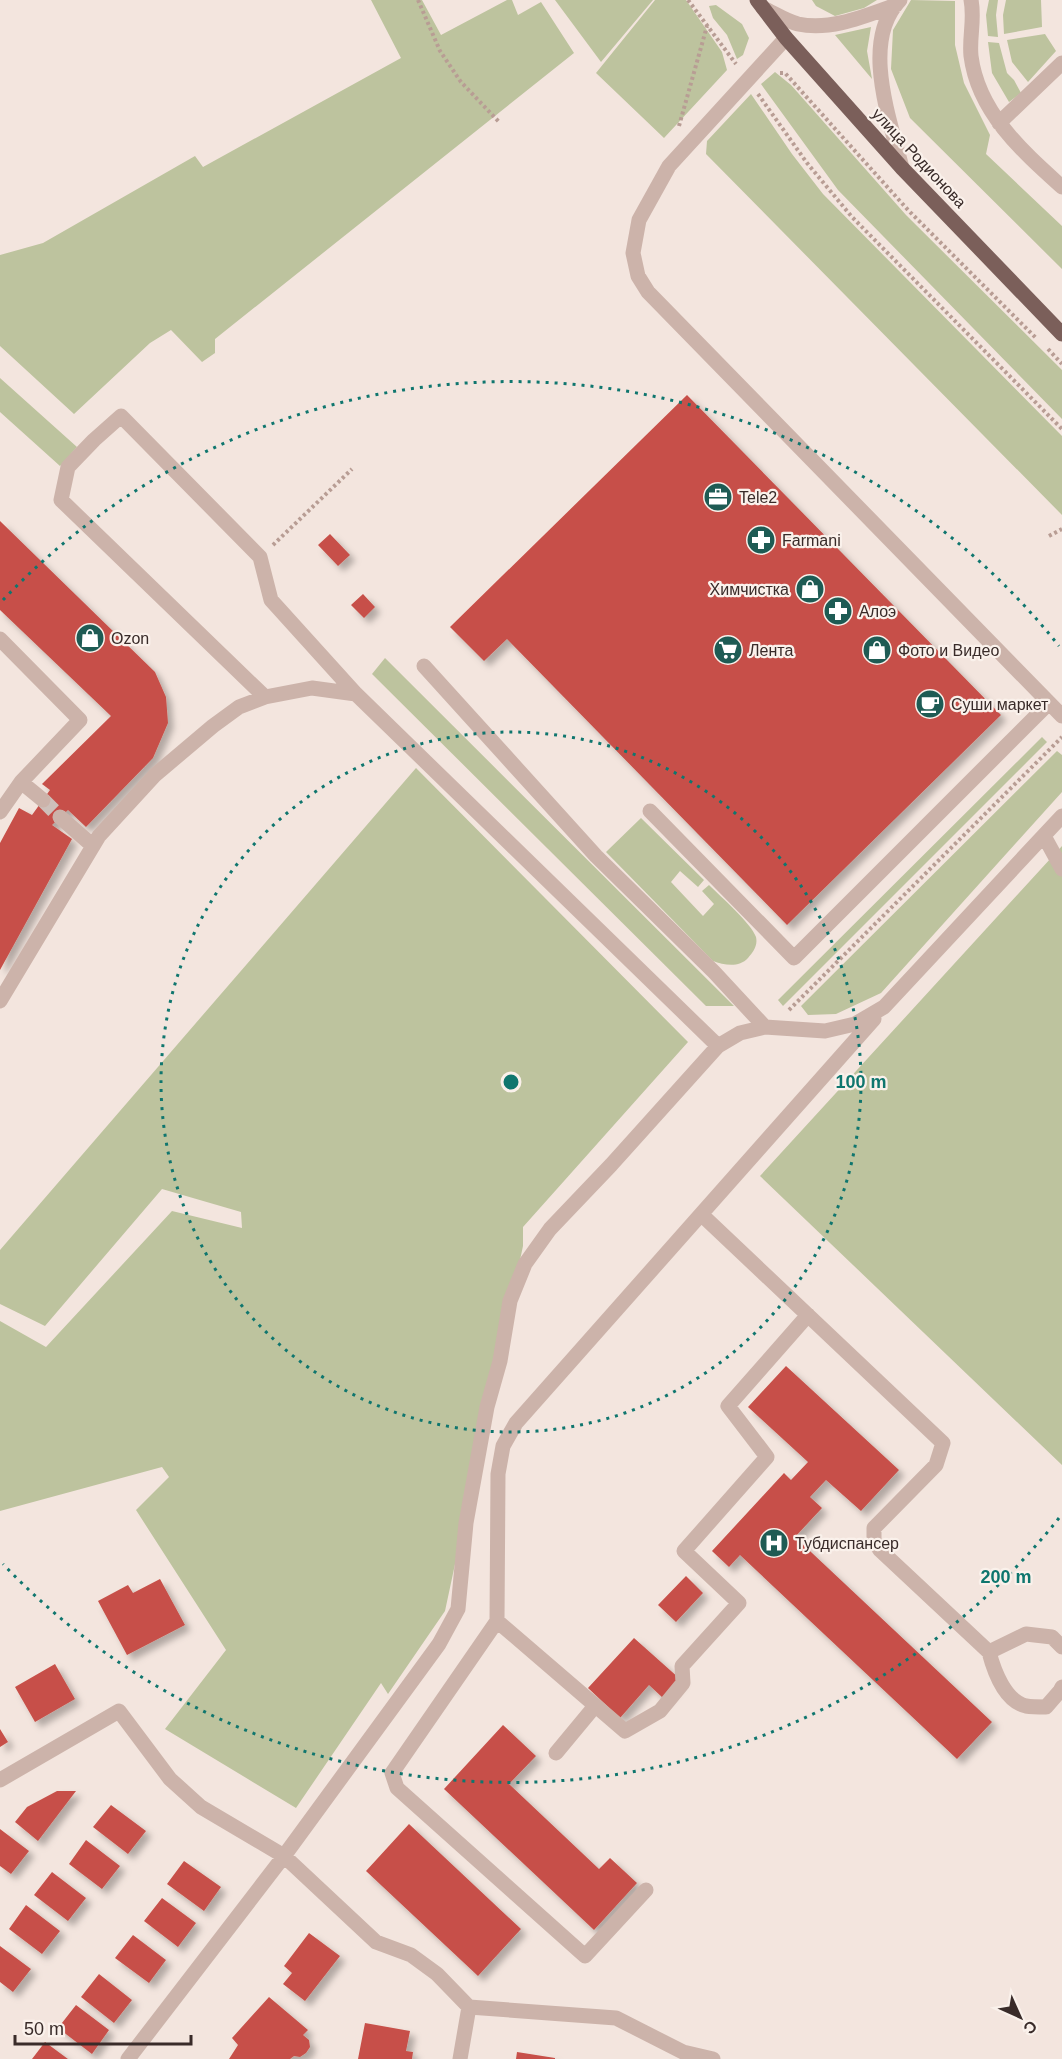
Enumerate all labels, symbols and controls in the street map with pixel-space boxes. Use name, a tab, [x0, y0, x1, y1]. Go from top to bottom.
street label: улица Родионова	[869, 105, 969, 211]
office icon: Tele2	[702, 481, 734, 513]
place label: Tele2	[739, 489, 777, 506]
pharmacy icon: Farmani	[745, 524, 777, 556]
place label: Farmani	[782, 532, 841, 549]
shop icon: Химчистка	[794, 573, 826, 605]
place label: Химчистка	[710, 581, 789, 598]
pharmacy icon: Алоэ	[822, 595, 854, 627]
place label: Алоэ	[859, 603, 896, 620]
shop icon: Ozon	[74, 622, 106, 654]
place label: Ozon	[111, 630, 149, 647]
supermarket icon: Лента	[712, 634, 744, 666]
shop icon: Фото и Видео	[861, 634, 893, 666]
place label: Лента	[749, 642, 793, 659]
place label: Фото и Видео	[898, 642, 999, 659]
cafe icon: Суши маркет	[914, 688, 946, 720]
place label: Суши маркет	[951, 696, 1049, 713]
centre of rings	[501, 1072, 521, 1092]
text: 100 m	[835, 1072, 887, 1092]
hospital icon: Тубдиспансер	[758, 1527, 790, 1559]
place label: Тубдиспансер	[795, 1535, 899, 1552]
text: 200 m	[980, 1567, 1032, 1587]
north arrow	[990, 1987, 1050, 2047]
scale bar	[15, 2008, 190, 2046]
text: С	[1020, 2017, 1040, 2038]
text: 50 m	[24, 2019, 64, 2039]

